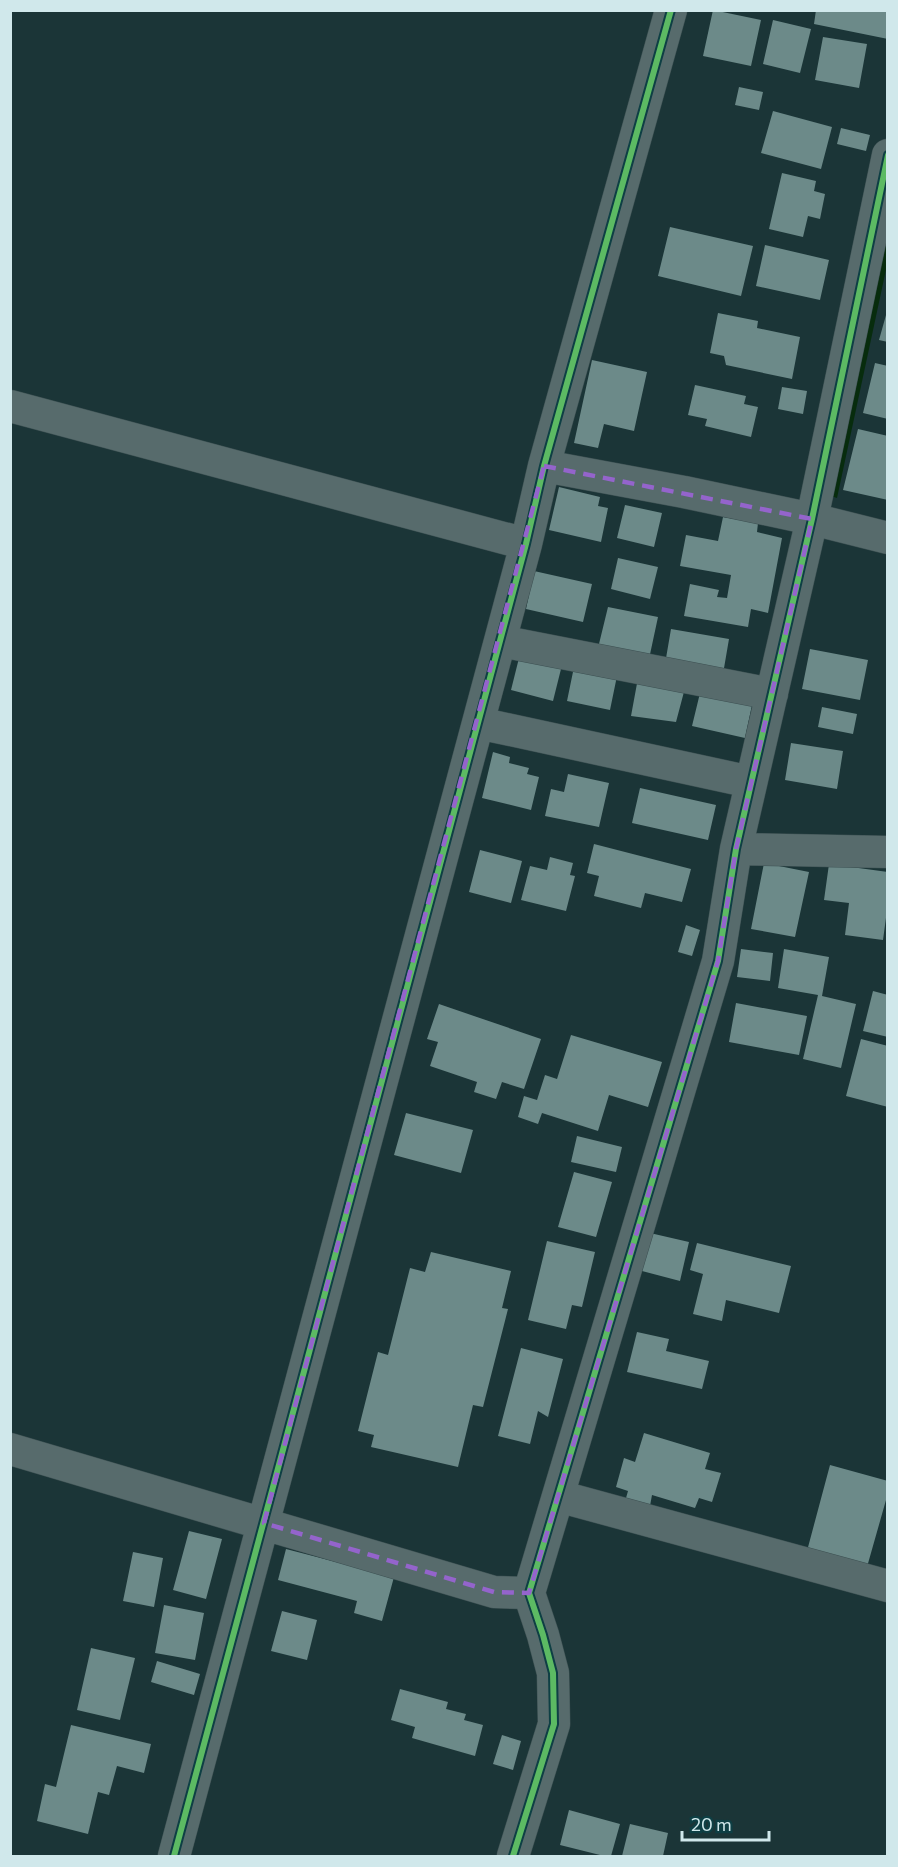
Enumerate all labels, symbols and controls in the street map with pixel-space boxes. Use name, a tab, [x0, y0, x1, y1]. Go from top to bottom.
scale bar	[682, 1804, 769, 1842]
text: 20 m	[691, 1813, 732, 1835]

